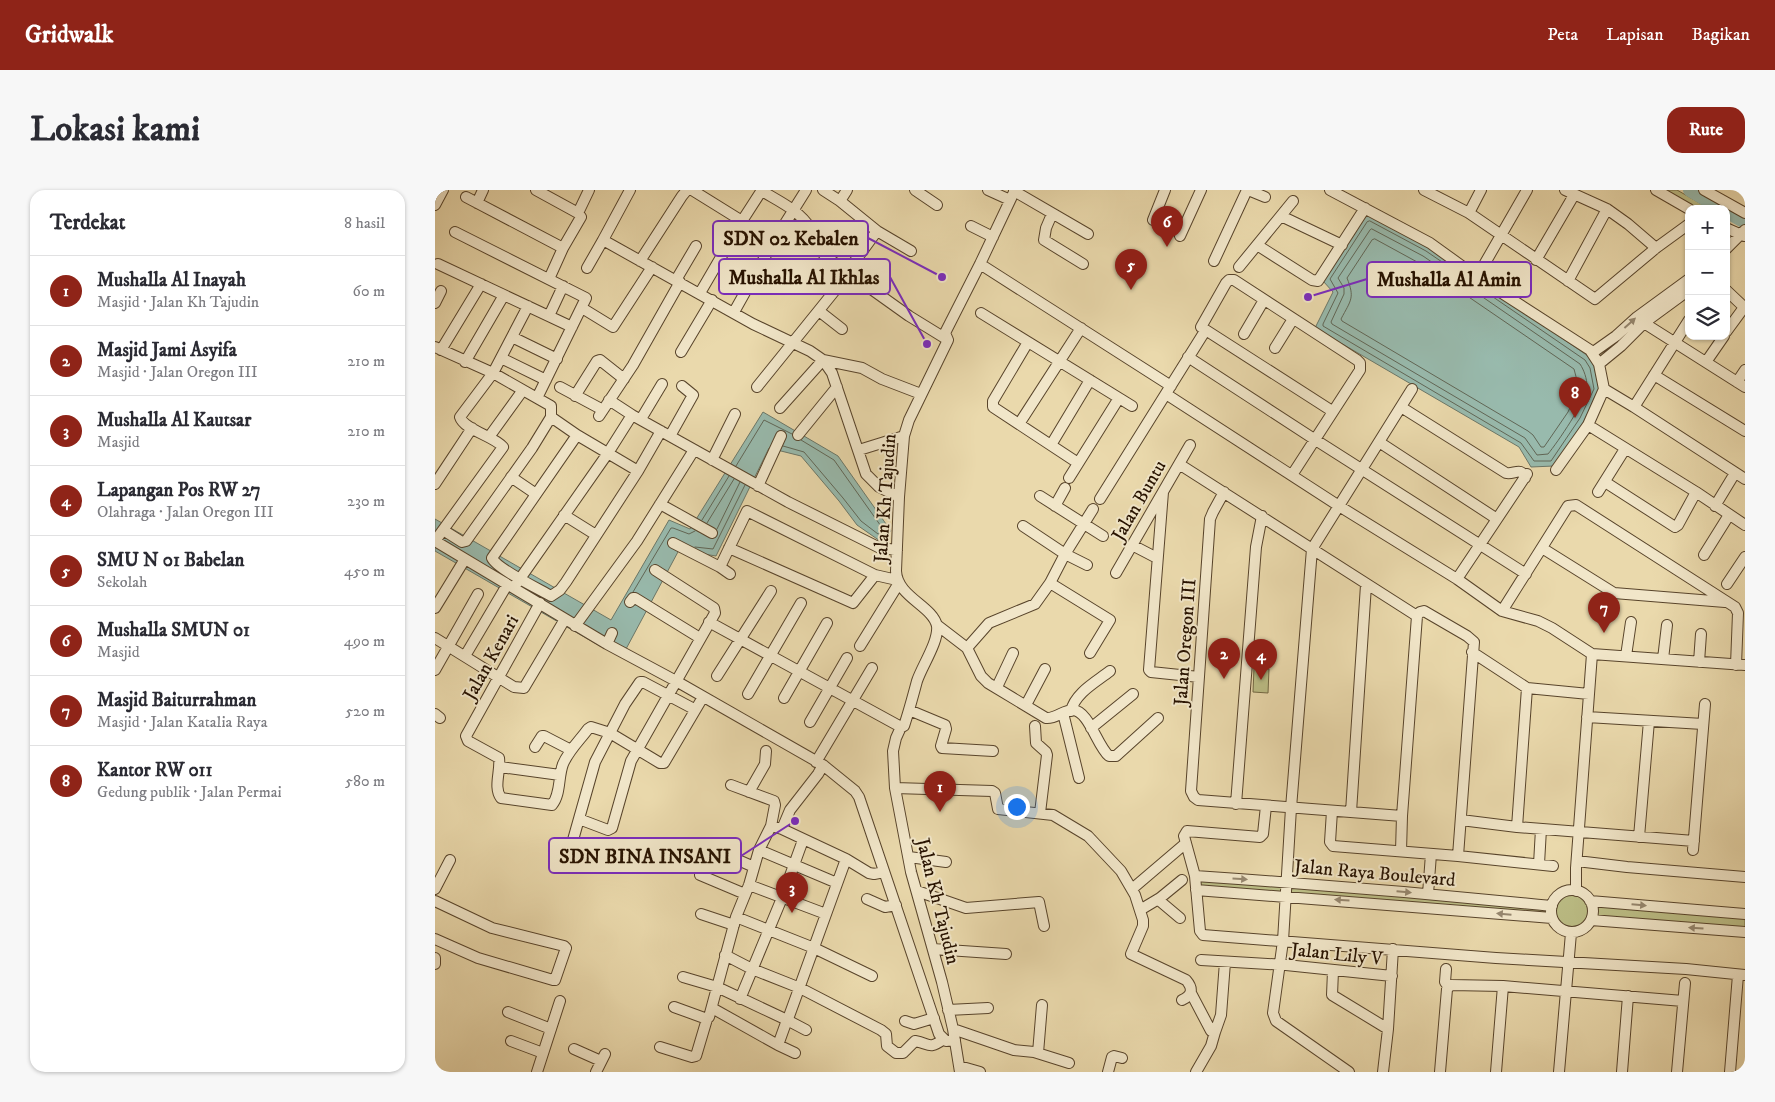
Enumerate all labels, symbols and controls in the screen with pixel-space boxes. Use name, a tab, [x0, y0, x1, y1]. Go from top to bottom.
text: Gridwalk	[25, 20, 113, 50]
text: Peta	[1547, 24, 1578, 46]
text: Lapisan	[1606, 24, 1664, 46]
text: Bagikan	[1692, 24, 1750, 46]
button: Rute	[1667, 107, 1745, 153]
text: Lokasi kami	[30, 108, 200, 152]
map controls	[1685, 205, 1730, 340]
button: +	[1685, 205, 1730, 250]
pin: 6	[1151, 206, 1183, 247]
text: Terdekat	[50, 210, 125, 236]
text: 8 hasil	[344, 213, 385, 233]
callout: SDN 02 Kebalen	[713, 221, 868, 256]
text: SDN 02 Kebalen	[723, 227, 859, 252]
pin: 5	[1115, 249, 1147, 290]
button: −	[1685, 250, 1730, 295]
callout: Mushalla Al Ikhlas	[719, 259, 890, 294]
callout: Mushalla Al Amin	[1367, 262, 1531, 297]
text: Mushalla Al Ikhlas	[729, 266, 880, 291]
text: Mushalla Al Amin	[1377, 268, 1522, 293]
text: Mushalla Al Inayah	[97, 269, 246, 292]
text: 1	[63, 281, 69, 301]
text: 60 m	[353, 281, 385, 301]
text: Masjid · Jalan Kh Tajudin	[97, 292, 259, 312]
button: layers	[1685, 295, 1730, 340]
one-way arrow	[1623, 317, 1635, 329]
text: Masjid Jami Asyifa	[97, 339, 237, 362]
text: 2	[62, 351, 70, 371]
text: 210 m	[347, 351, 385, 371]
text: Masjid · Jalan Oregon III	[97, 362, 258, 382]
pin: 8	[1559, 377, 1591, 418]
text: Mushalla Al Kautsar	[97, 409, 251, 432]
text: 3	[63, 421, 69, 441]
text: 210 m	[347, 421, 385, 441]
text: Masjid	[97, 432, 140, 452]
street label: Jalan Kh Tajudin	[869, 433, 901, 565]
street label: Jalan Buntu	[1106, 456, 1172, 547]
text: Lapangan Pos RW 27	[97, 479, 261, 502]
text: 4	[61, 491, 71, 511]
text: 230 m	[347, 491, 385, 511]
text: Olahraga · Jalan Oregon III	[97, 502, 274, 522]
text: SMU N 01 Babelan	[97, 549, 245, 572]
text: 5	[62, 561, 70, 581]
text: 450 m	[344, 561, 385, 581]
text: Sekolah	[97, 572, 148, 592]
street label: Jalan Oregon III	[1169, 578, 1201, 708]
pin: 7	[1588, 592, 1620, 633]
street label: Jalan Kenari	[457, 611, 524, 706]
text: Mushalla SMUN 01	[97, 619, 250, 642]
text: 6	[62, 631, 70, 651]
text: 490 m	[344, 631, 385, 651]
pin: 2	[1208, 638, 1240, 679]
pin: 4	[1245, 639, 1277, 680]
text: Masjid	[97, 642, 140, 662]
text: Masjid Baiturrahman	[97, 689, 256, 712]
text: 7	[62, 701, 70, 721]
text: 520 m	[345, 701, 385, 721]
text: Masjid · Jalan Katalia Raya	[97, 712, 268, 732]
text: Kantor RW 011	[97, 759, 212, 782]
text: 8	[62, 771, 70, 791]
text: 580 m	[345, 771, 385, 791]
pin: 1	[924, 771, 956, 812]
text: Gedung publik · Jalan Permai	[97, 782, 282, 802]
your location	[1004, 794, 1030, 820]
street label: Jalan Kh Tajudin	[910, 834, 964, 967]
callout: SDN BINA INSANI	[549, 838, 741, 873]
text: SDN BINA INSANI	[559, 845, 731, 870]
street label: Jalan Raya Boulevard	[1291, 855, 1457, 892]
pin: 3	[776, 872, 808, 913]
one-way arrow	[1233, 875, 1249, 883]
one-way arrow	[1397, 888, 1413, 896]
one-way arrow	[1333, 896, 1349, 904]
one-way arrow	[1631, 901, 1647, 909]
one-way arrow	[1495, 910, 1511, 918]
one-way arrow	[1688, 924, 1704, 932]
street label: Jalan Lily V	[1288, 938, 1385, 971]

